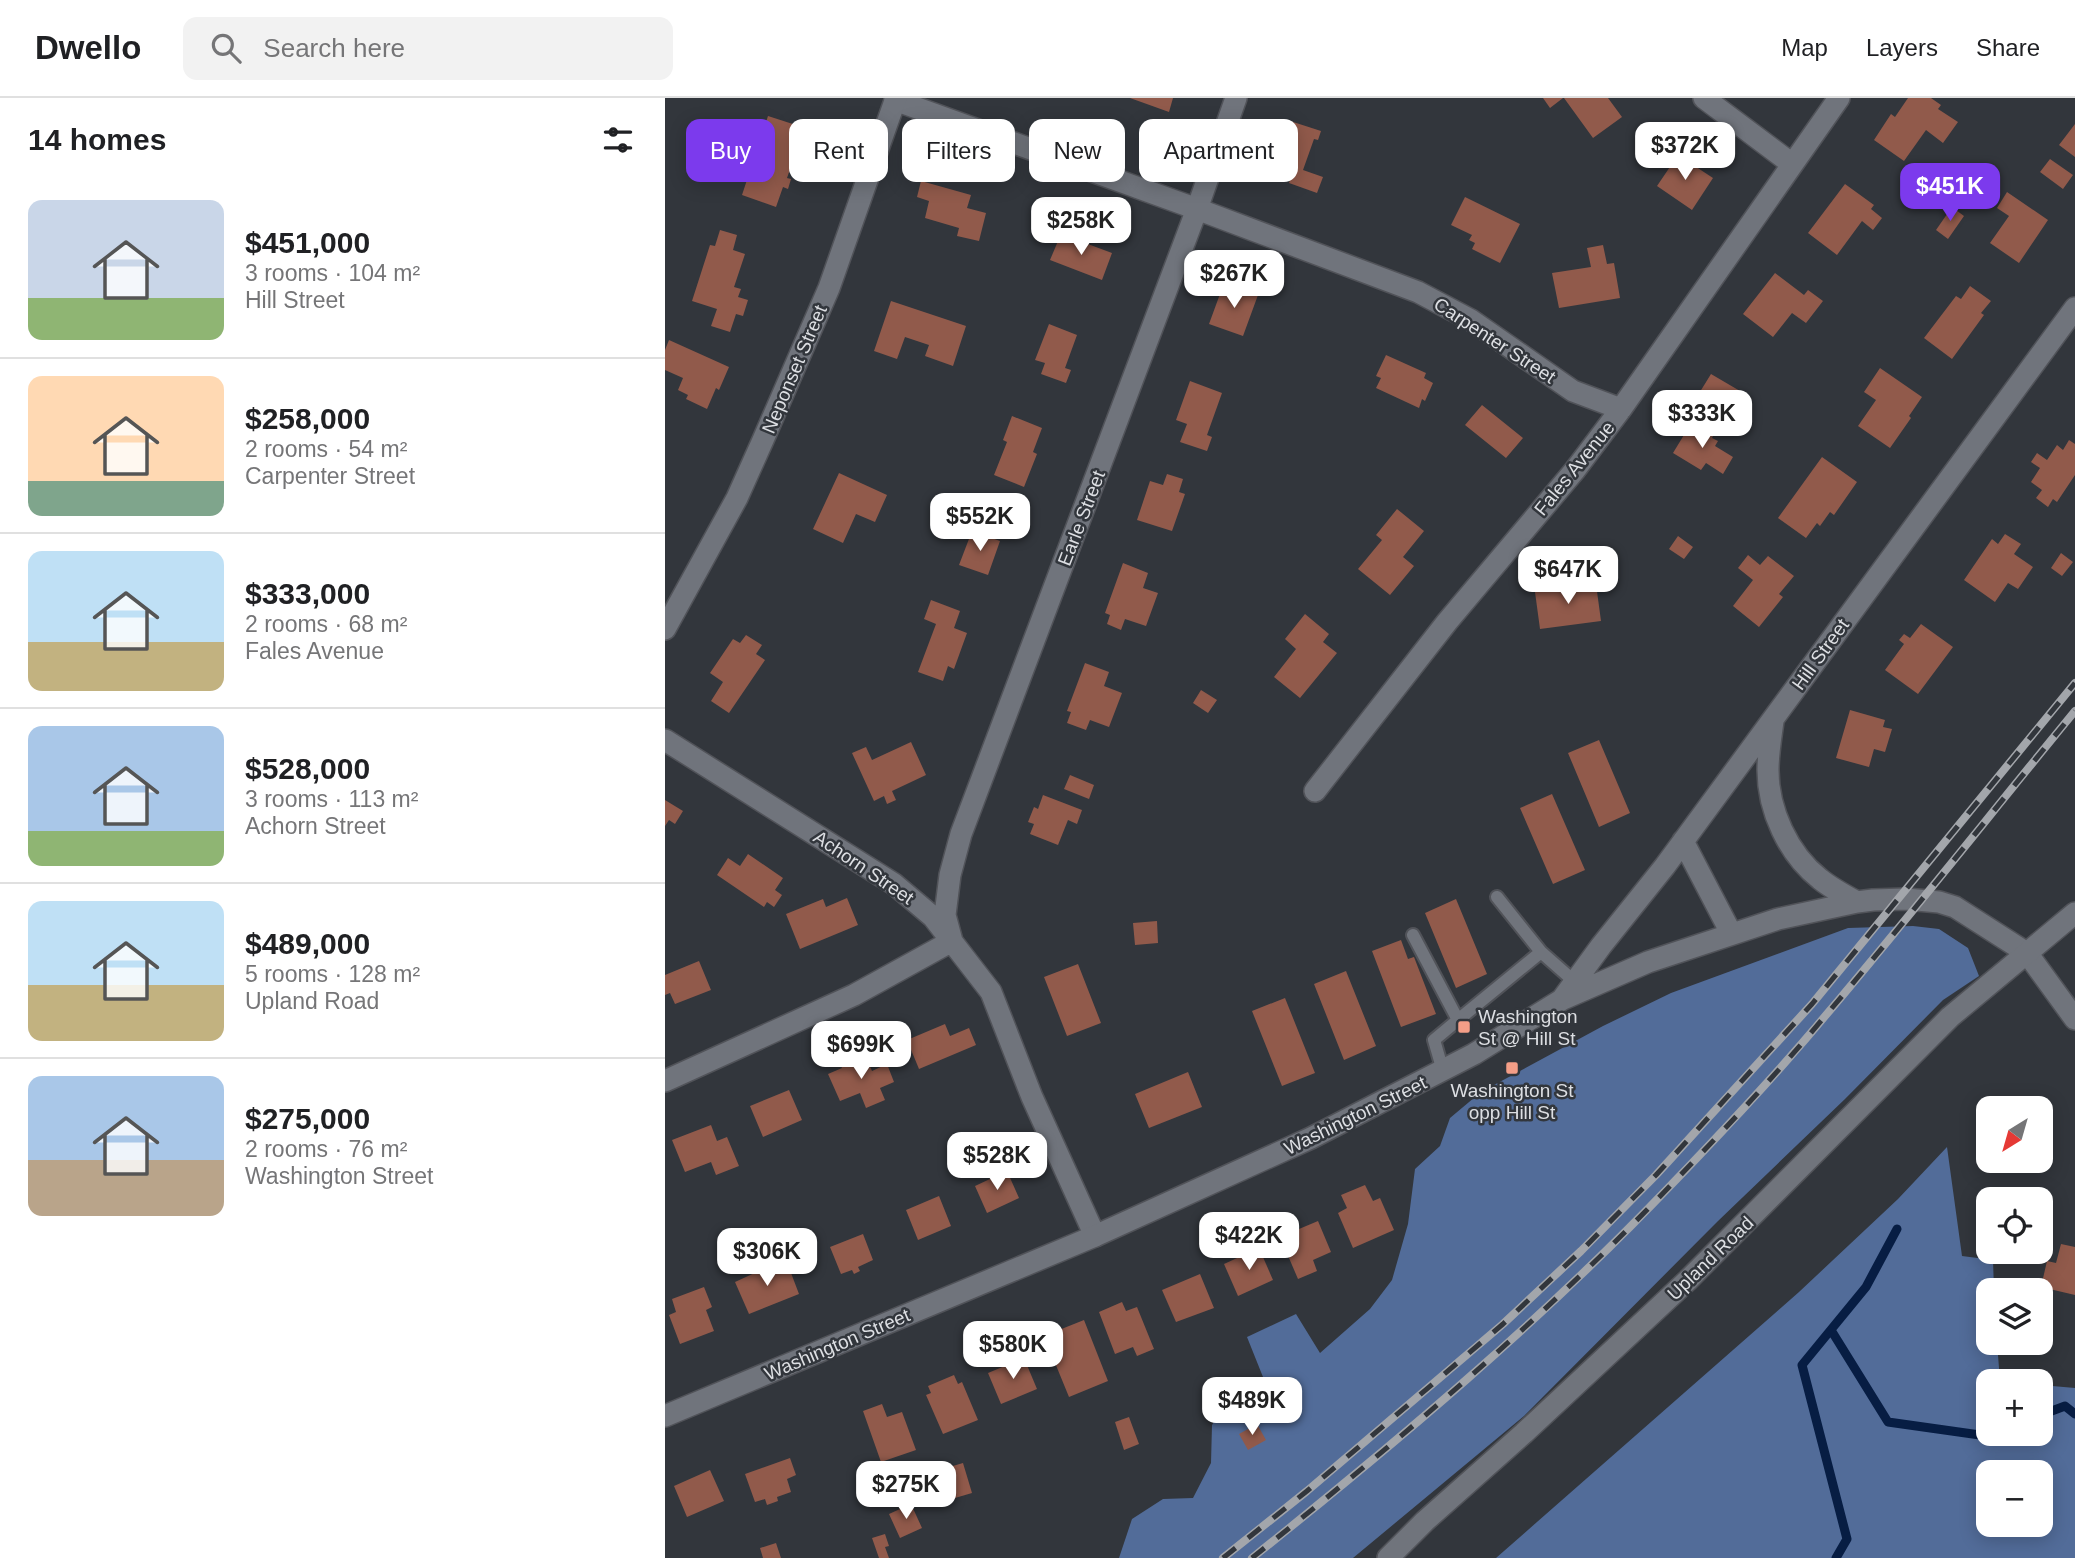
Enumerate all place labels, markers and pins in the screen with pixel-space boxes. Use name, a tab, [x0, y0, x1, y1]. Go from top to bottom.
pin: $372K	[1636, 122, 1734, 182]
pin: $451K	[1901, 164, 1999, 223]
pin: $258K	[1032, 198, 1130, 257]
pin: $267K	[1185, 250, 1283, 310]
pin: $333K	[1653, 390, 1751, 450]
pin: $552K	[931, 494, 1029, 553]
pin: $647K	[1519, 546, 1617, 606]
place label: Washington St @ Hill St	[1478, 1006, 1578, 1049]
marker: Washington St @ Hill St	[1456, 1019, 1472, 1035]
pin: $699K	[812, 1021, 910, 1081]
marker: Washington St opp Hill St	[1504, 1060, 1520, 1076]
place label: Washington St opp Hill St	[1451, 1080, 1574, 1123]
pin: $528K	[948, 1132, 1046, 1192]
pin: $422K	[1200, 1212, 1298, 1272]
pin: $306K	[718, 1228, 816, 1288]
pin: $580K	[964, 1322, 1062, 1381]
pin: $489K	[1203, 1378, 1301, 1437]
pin: $275K	[857, 1462, 955, 1521]

